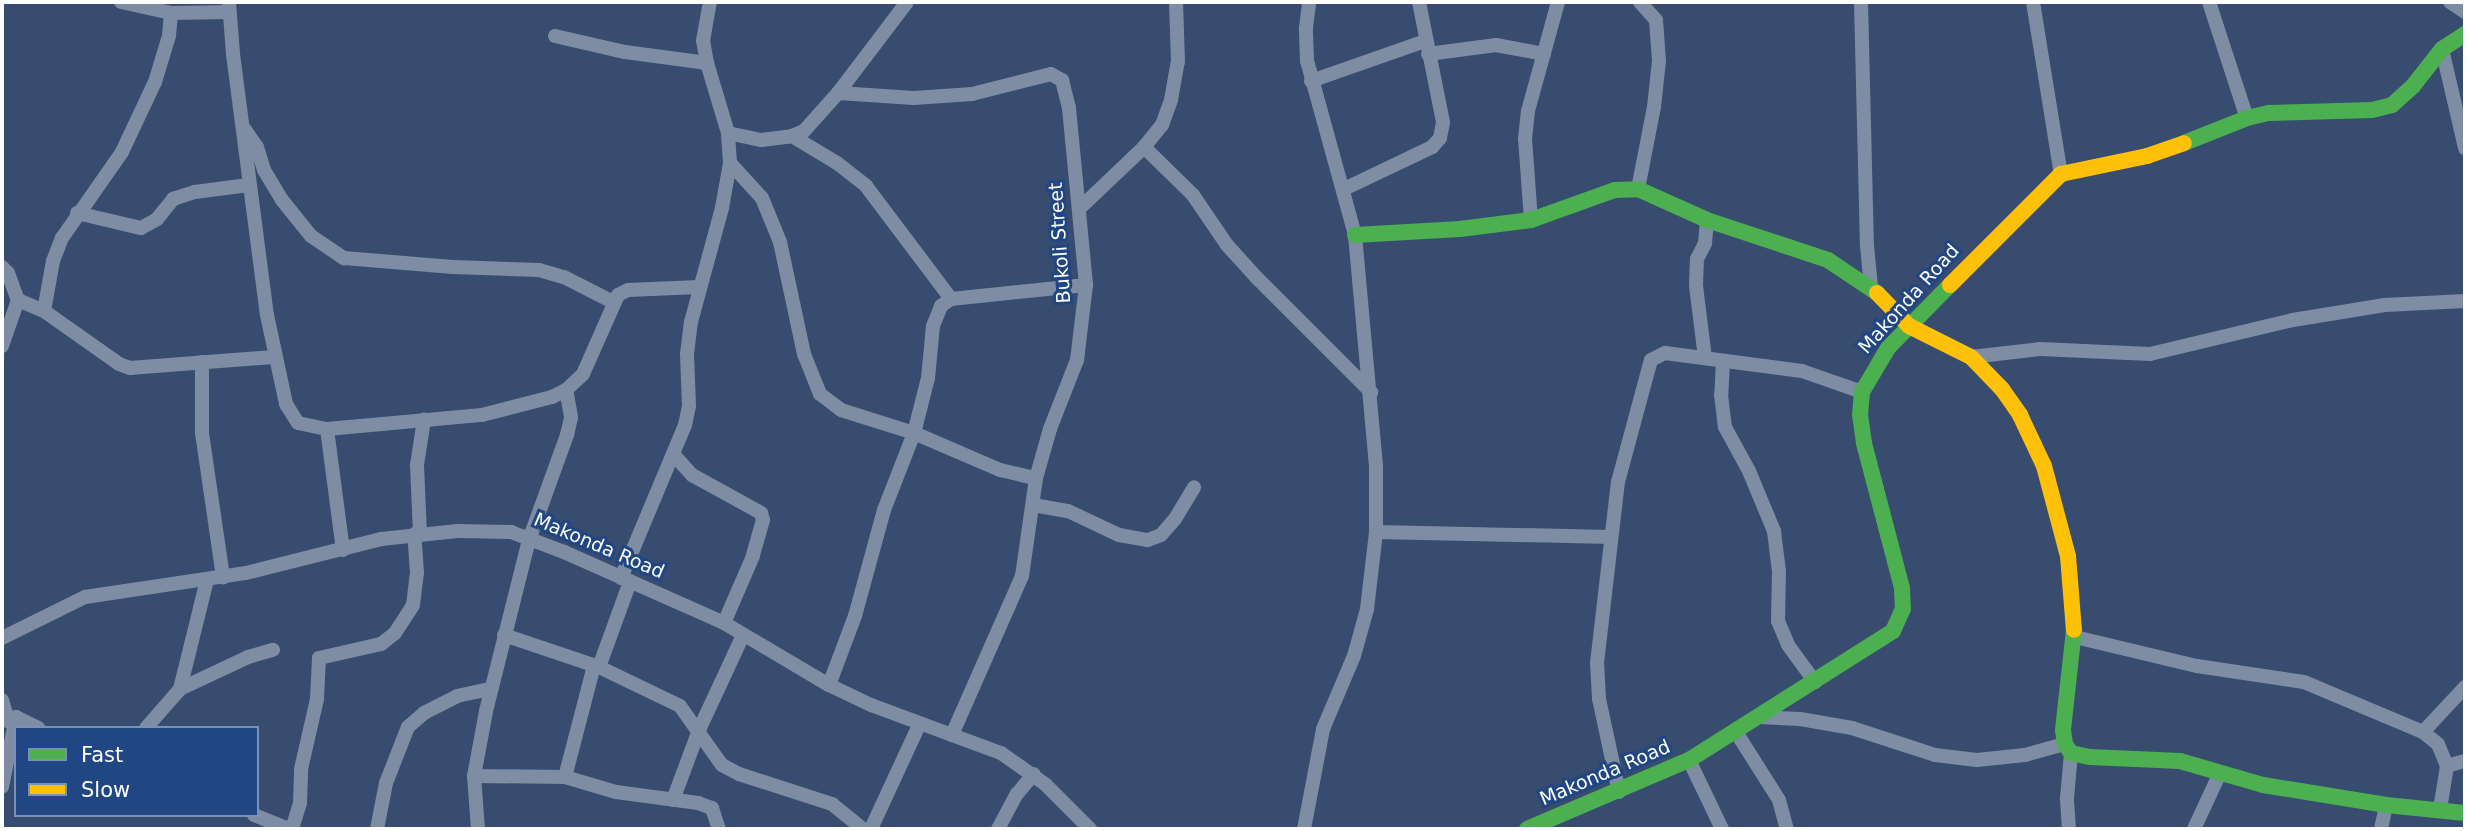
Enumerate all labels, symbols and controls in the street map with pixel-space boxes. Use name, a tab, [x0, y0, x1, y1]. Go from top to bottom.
street label: Bukoli Street	[1044, 182, 1076, 304]
street label: Makonda Road	[1854, 240, 1964, 358]
street label: Makonda Road	[530, 508, 668, 584]
legend	[14, 726, 259, 817]
street label: Makonda Road	[1536, 735, 1674, 811]
text: Fast	[81, 743, 123, 767]
text: Slow	[81, 778, 130, 802]

